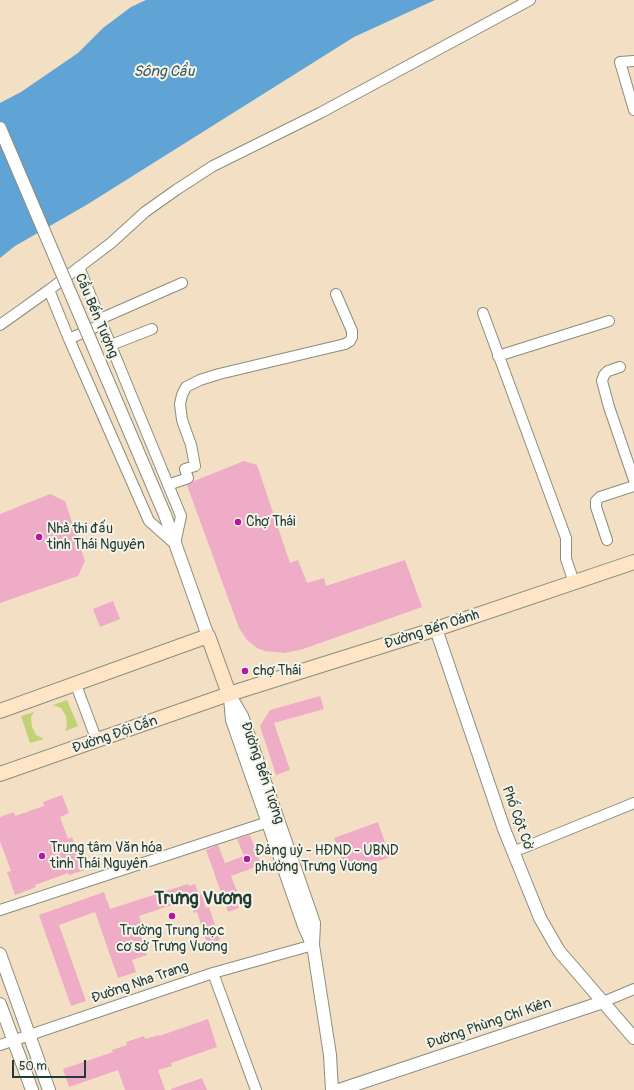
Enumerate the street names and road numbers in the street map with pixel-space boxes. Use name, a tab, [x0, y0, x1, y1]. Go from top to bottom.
street label: Cầu Bến Tượng	[71, 271, 121, 361]
street label: Đường Bến Oánh	[382, 607, 482, 653]
street label: Đường Đội Cấn	[70, 713, 160, 757]
street label: Đường Bến Tượng	[237, 720, 287, 826]
street label: Phố Cột Cờ	[498, 784, 536, 852]
street label: Đường Nha Trang	[89, 959, 191, 1007]
street label: Đường Phùng Chí Kiên	[425, 995, 553, 1053]

